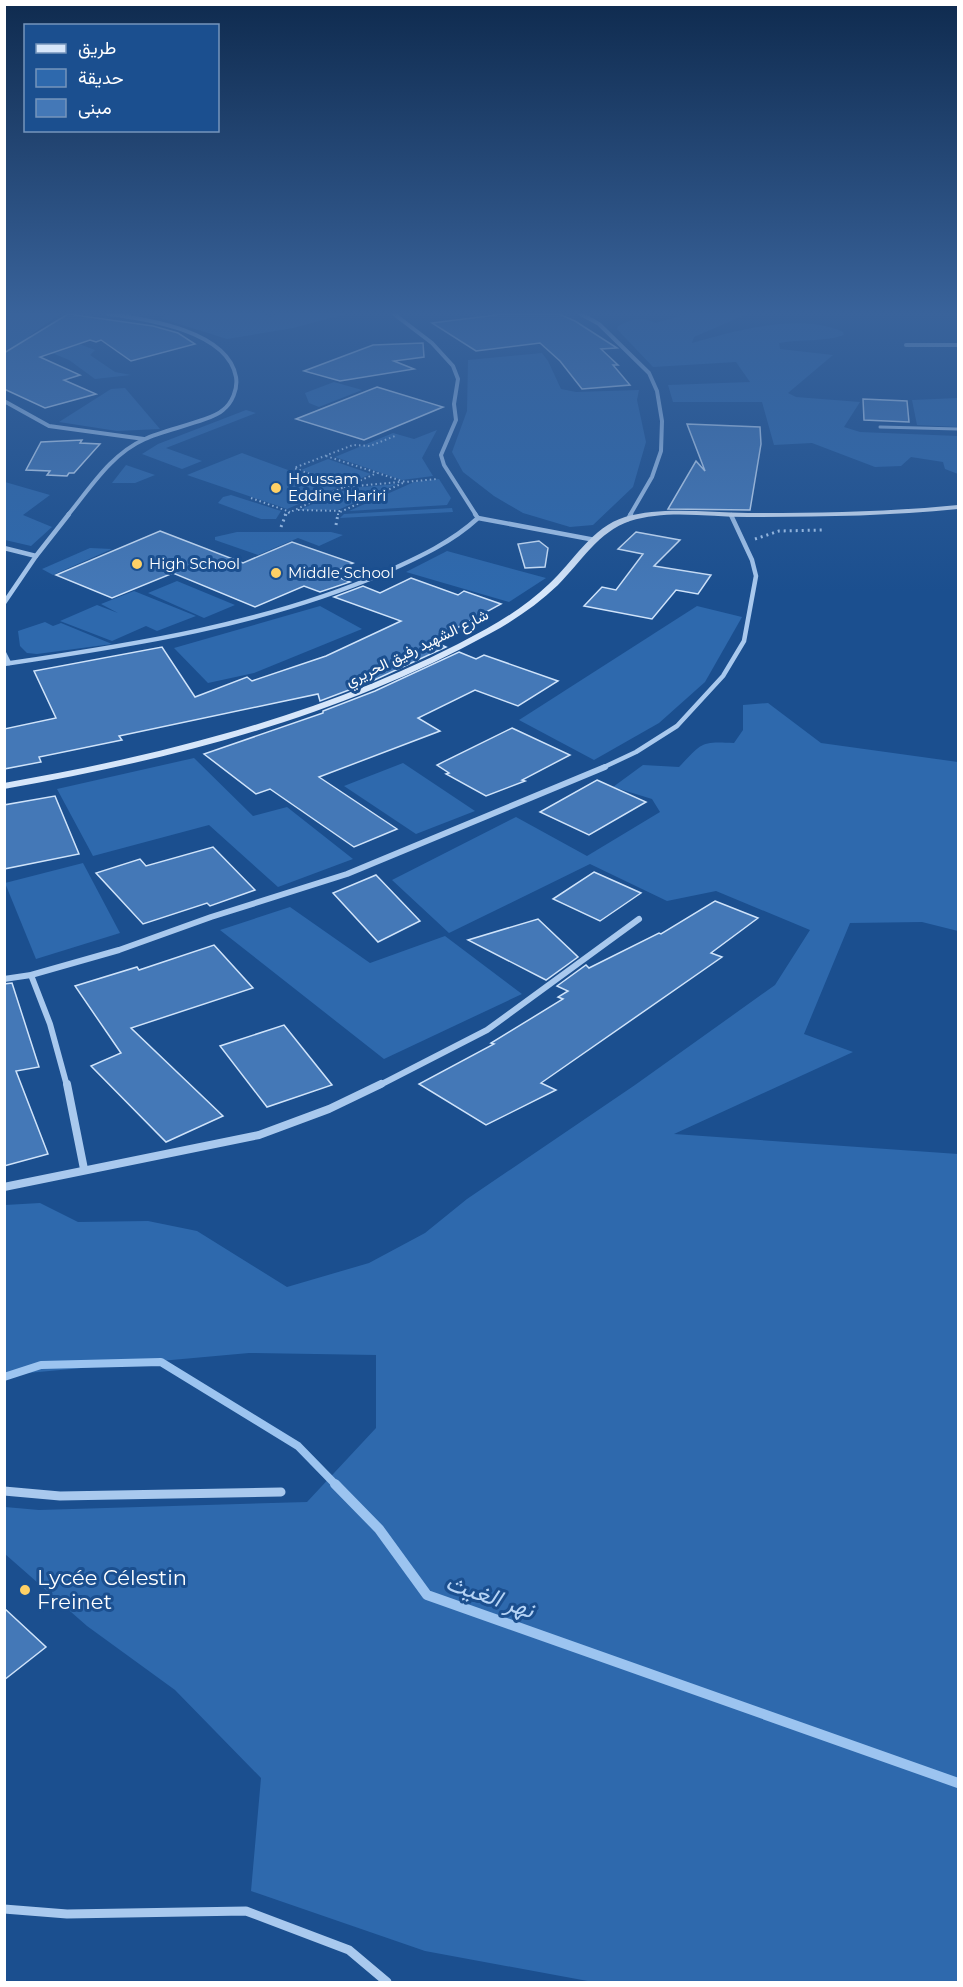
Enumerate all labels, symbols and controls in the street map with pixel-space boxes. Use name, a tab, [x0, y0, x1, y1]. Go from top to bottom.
legend	[24, 24, 219, 132]
text: طريق	[78, 37, 116, 59]
text: حديقة	[78, 67, 124, 89]
text: مبنى	[78, 97, 112, 119]
place label: Houssam Eddine Hariri	[288, 469, 386, 505]
marker: Houssam Eddine Hariri	[269, 481, 283, 495]
place label: High School	[149, 554, 240, 573]
marker: High School	[130, 557, 144, 571]
place label: Middle School	[288, 563, 394, 582]
marker: Middle School	[269, 566, 283, 580]
street label: شارع الشهيد رفيق الحريري	[342, 605, 493, 694]
place label: Lycée Célestin Freinet	[37, 1565, 187, 1614]
water label: نهر الغيث	[442, 1567, 539, 1625]
marker: Lycée Célestin Freinet	[18, 1583, 32, 1597]

